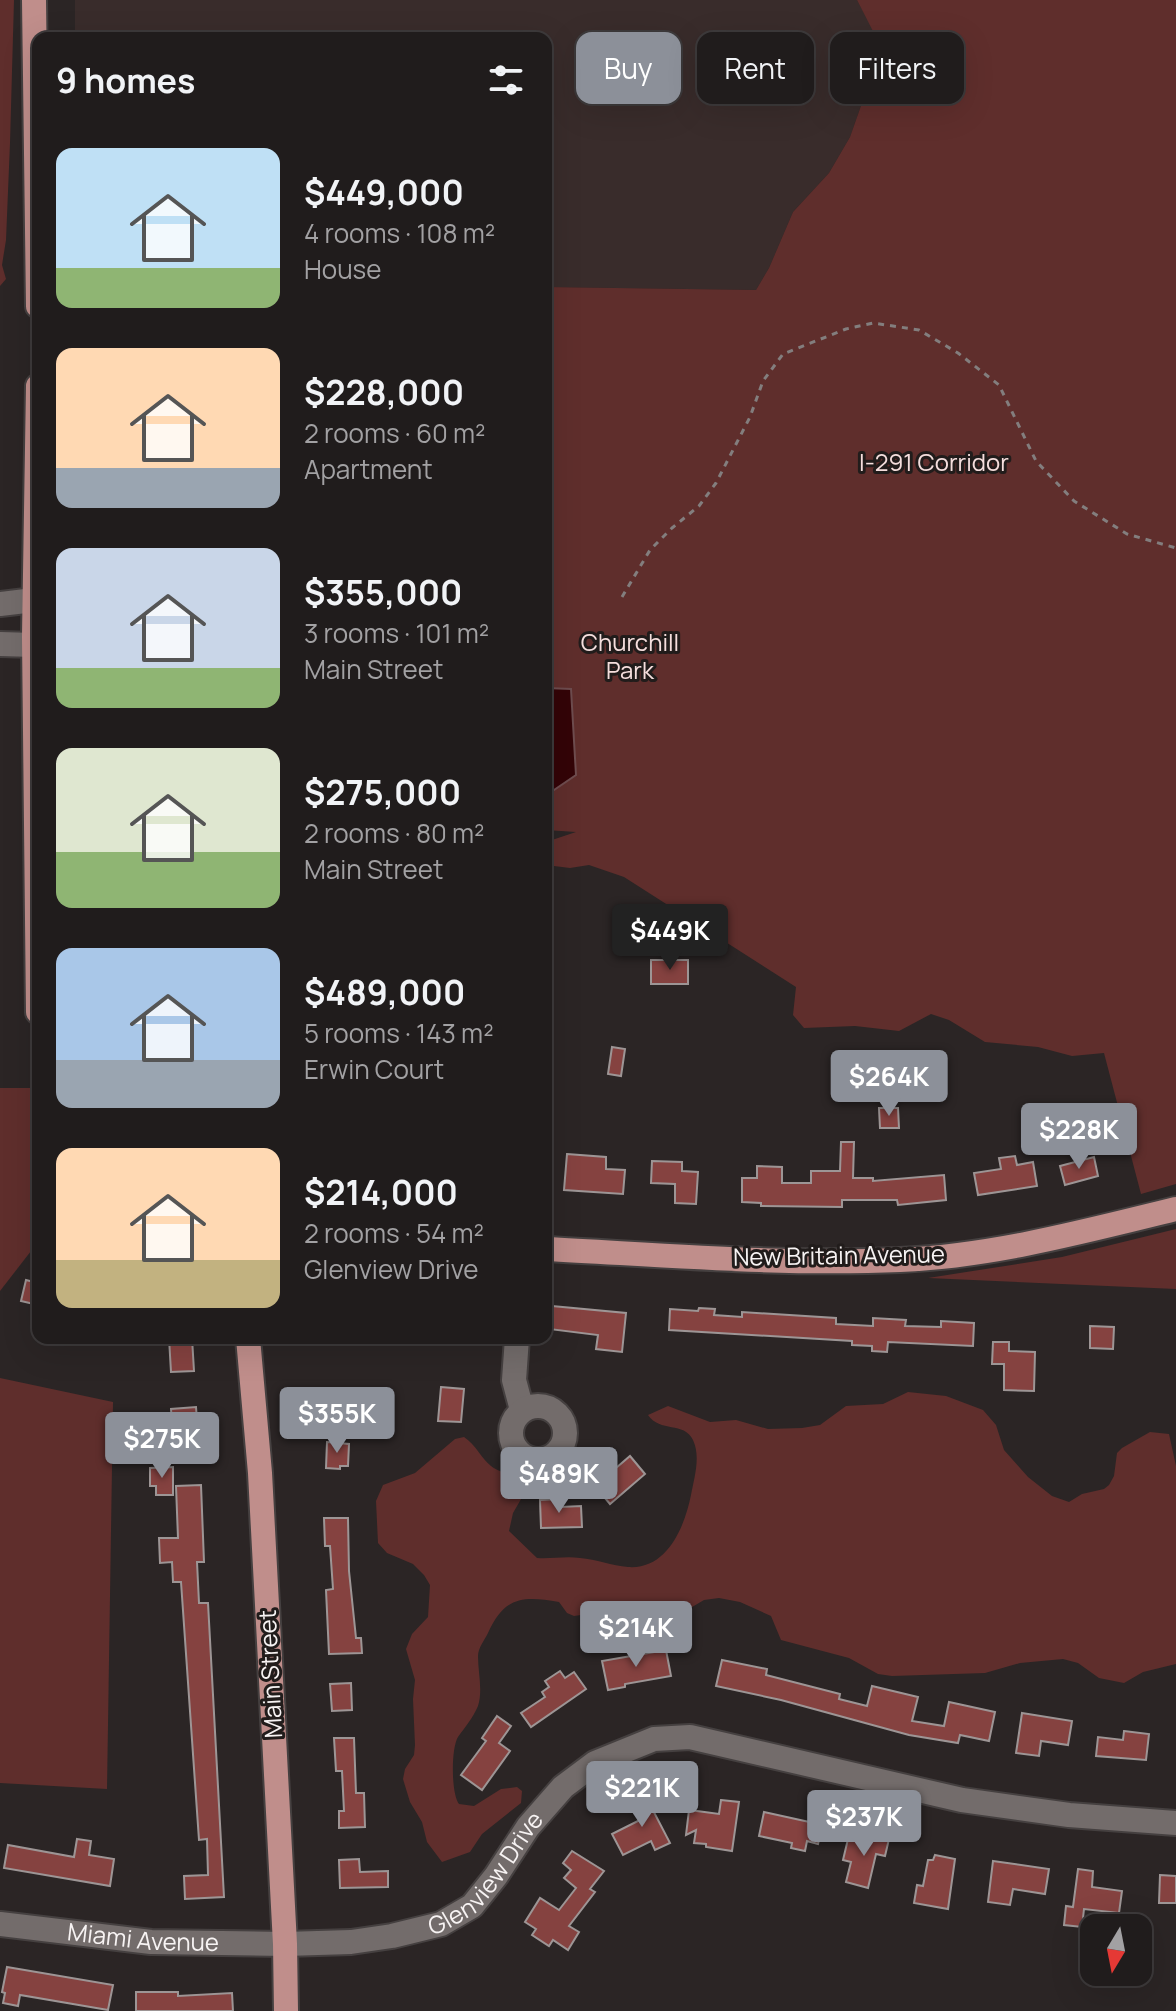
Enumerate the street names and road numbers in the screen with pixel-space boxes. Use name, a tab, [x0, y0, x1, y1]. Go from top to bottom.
street label: New Britain Avenue	[733, 1236, 945, 1273]
street label: Main Street	[250, 1609, 289, 1739]
street label: Glenview Drive	[424, 1803, 550, 1942]
street label: Miami Avenue	[66, 1914, 219, 1958]

